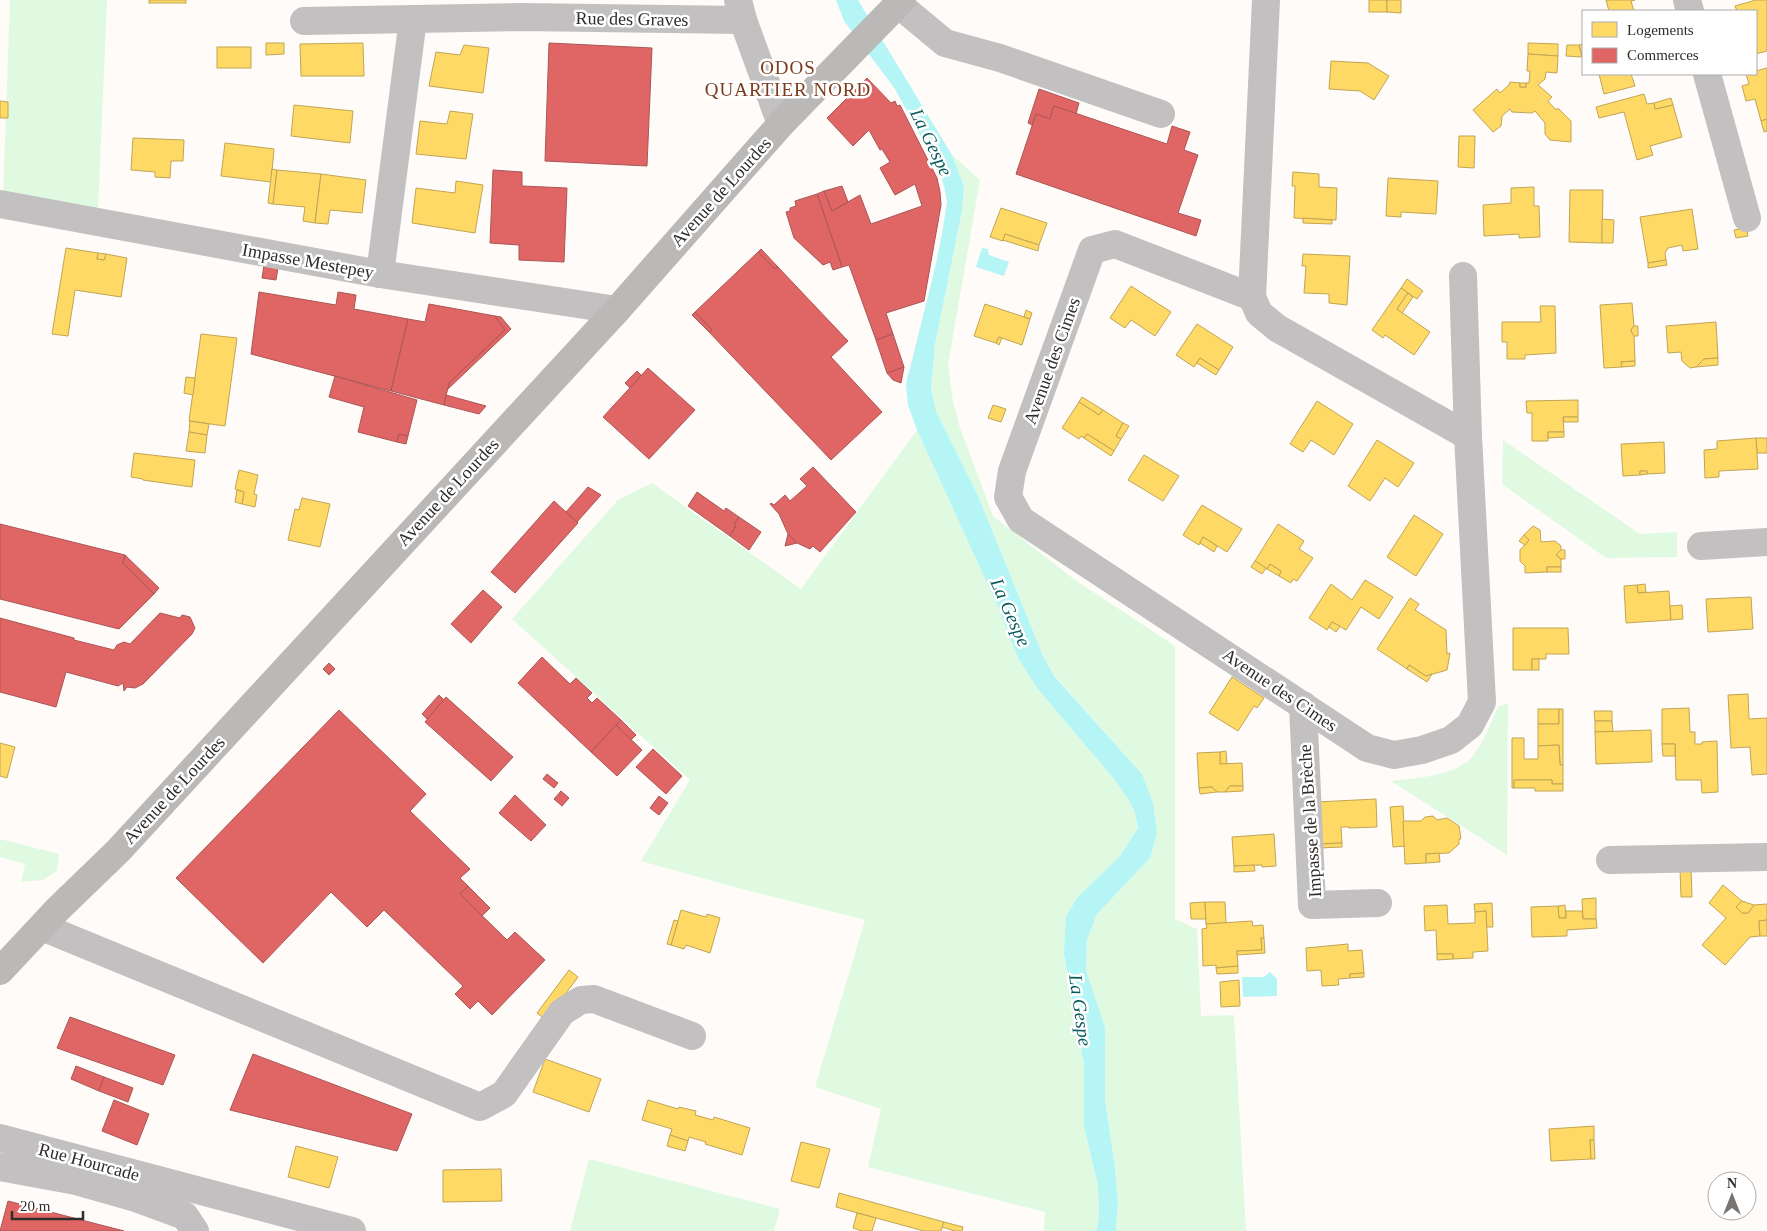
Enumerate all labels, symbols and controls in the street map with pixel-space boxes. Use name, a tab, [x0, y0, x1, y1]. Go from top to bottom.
street label: Rue des Graves	[575, 8, 689, 30]
legend	[1582, 10, 1757, 75]
text: Logements	[1627, 22, 1694, 38]
text: Commerces	[1627, 47, 1699, 63]
district label: ODOS QUARTIER NORD	[705, 57, 871, 100]
water label: La Gespe	[906, 104, 957, 179]
street label: Avenue de Lourdes	[667, 133, 775, 251]
street label: Impasse Mestepey	[241, 240, 375, 282]
street label: Avenue des Cimes	[1020, 295, 1084, 427]
street label: Avenue de Lourdes	[393, 434, 503, 550]
water label: La Gespe	[986, 574, 1035, 650]
street label: Avenue des Cimes	[1219, 644, 1341, 736]
street label: Avenue de Lourdes	[119, 732, 229, 848]
street label: Impasse de la Brèche	[1295, 744, 1325, 898]
water label: La Gespe	[1065, 972, 1096, 1047]
street label: Rue Hourcade	[36, 1139, 142, 1185]
north arrow	[1707, 1171, 1757, 1221]
text: N	[1727, 1176, 1737, 1191]
scale bar	[12, 1188, 84, 1220]
text: 20 m	[20, 1198, 51, 1214]

